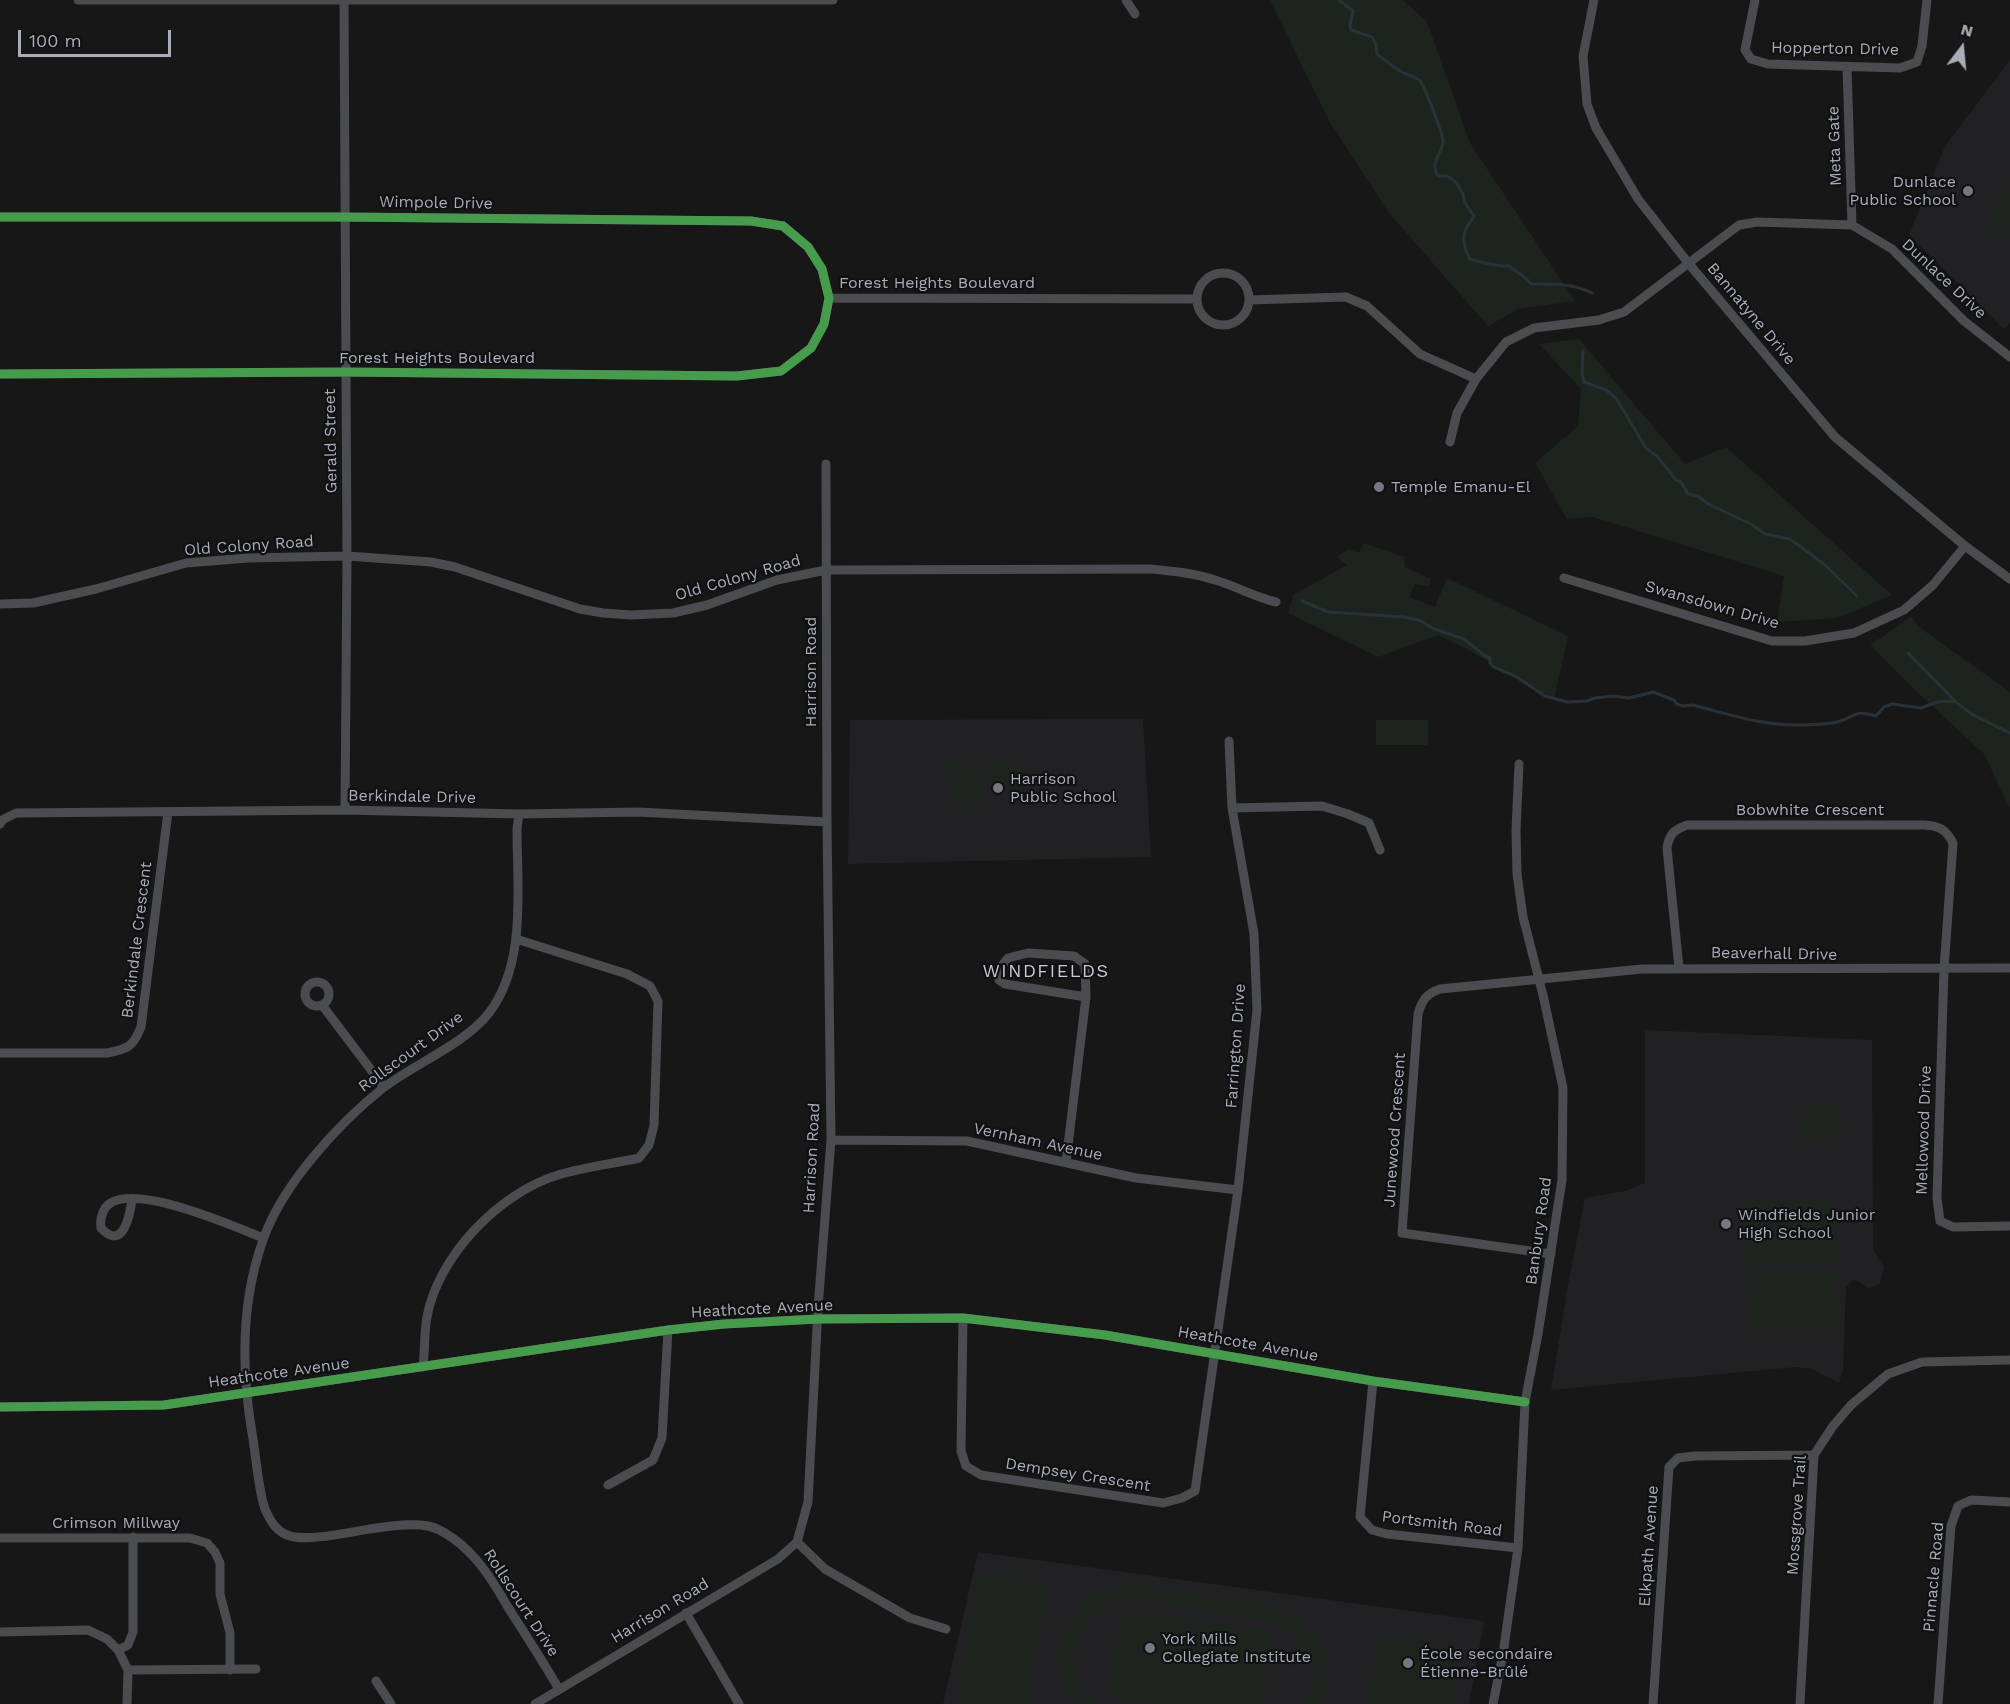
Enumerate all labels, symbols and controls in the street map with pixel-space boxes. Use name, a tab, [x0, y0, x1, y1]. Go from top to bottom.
scale bar	[21, 18, 174, 56]
north arrow	[1932, 18, 1992, 78]
text: N	[1959, 19, 1975, 41]
text: 100 m	[29, 30, 82, 51]
street label: Hopperton Drive	[1771, 38, 1899, 60]
street label: Meta Gate	[1824, 106, 1846, 186]
place label: Dunlace Public School	[1850, 172, 1956, 210]
marker: Dunlace Public School	[1961, 184, 1975, 198]
street label: Wimpole Drive	[379, 192, 493, 214]
street label: Dunlace Drive	[1898, 235, 1990, 323]
street label: Bannatyne Drive	[1703, 259, 1799, 369]
street label: Forest Heights Boulevard	[839, 273, 1035, 293]
street label: Forest Heights Boulevard	[339, 348, 535, 368]
street label: Gerald Street	[320, 388, 342, 494]
place label: Temple Emanu-El	[1391, 477, 1531, 497]
marker: Temple Emanu-El	[1372, 480, 1386, 494]
street label: Old Colony Road	[184, 532, 314, 560]
street label: Old Colony Road	[673, 551, 803, 605]
street label: Swansdown Drive	[1643, 577, 1781, 633]
street label: Harrison Road	[801, 617, 821, 727]
place label: Harrison Public School	[1010, 769, 1116, 807]
marker: Harrison Public School	[991, 781, 1005, 795]
street label: Berkindale Drive	[348, 786, 476, 808]
street label: Bobwhite Crescent	[1736, 800, 1884, 820]
street label: Berkindale Crescent	[118, 861, 156, 1019]
street label: Beaverhall Drive	[1711, 943, 1837, 965]
district label: WINDFIELDS	[983, 961, 1109, 983]
street label: Farrington Drive	[1222, 983, 1250, 1109]
street label: Rollscourt Drive	[355, 1008, 467, 1096]
street label: Junewood Crescent	[1380, 1052, 1410, 1208]
street label: Mellowood Drive	[1912, 1065, 1936, 1195]
street label: Harrison Road	[800, 1102, 824, 1214]
street label: Vernham Avenue	[972, 1119, 1104, 1165]
street label: Banbury Road	[1522, 1176, 1556, 1286]
place label: Windfields Junior High School	[1738, 1205, 1875, 1243]
marker: Windfields Junior High School	[1719, 1217, 1733, 1231]
street label: Heathcote Avenue	[690, 1296, 834, 1322]
street label: Heathcote Avenue	[1176, 1322, 1320, 1366]
street label: Heathcote Avenue	[207, 1354, 351, 1392]
street label: Dempsey Crescent	[1004, 1454, 1152, 1496]
street label: Mossgrove Trail	[1783, 1454, 1811, 1576]
street label: Elkpath Avenue	[1635, 1485, 1663, 1607]
street label: Portsmith Road	[1381, 1507, 1503, 1541]
street label: Crimson Millway	[52, 1513, 180, 1533]
street label: Pinnacle Road	[1920, 1521, 1948, 1633]
street label: Rollscourt Drive	[479, 1546, 563, 1660]
street label: Harrison Road	[608, 1574, 712, 1648]
place label: York Mills Collegiate Institute	[1162, 1629, 1311, 1667]
marker: York Mills Collegiate Institute	[1143, 1641, 1157, 1655]
place label: École secondaire Étienne-Brûlé	[1420, 1644, 1553, 1682]
marker: École secondaire Étienne-Brûlé	[1401, 1656, 1415, 1670]

